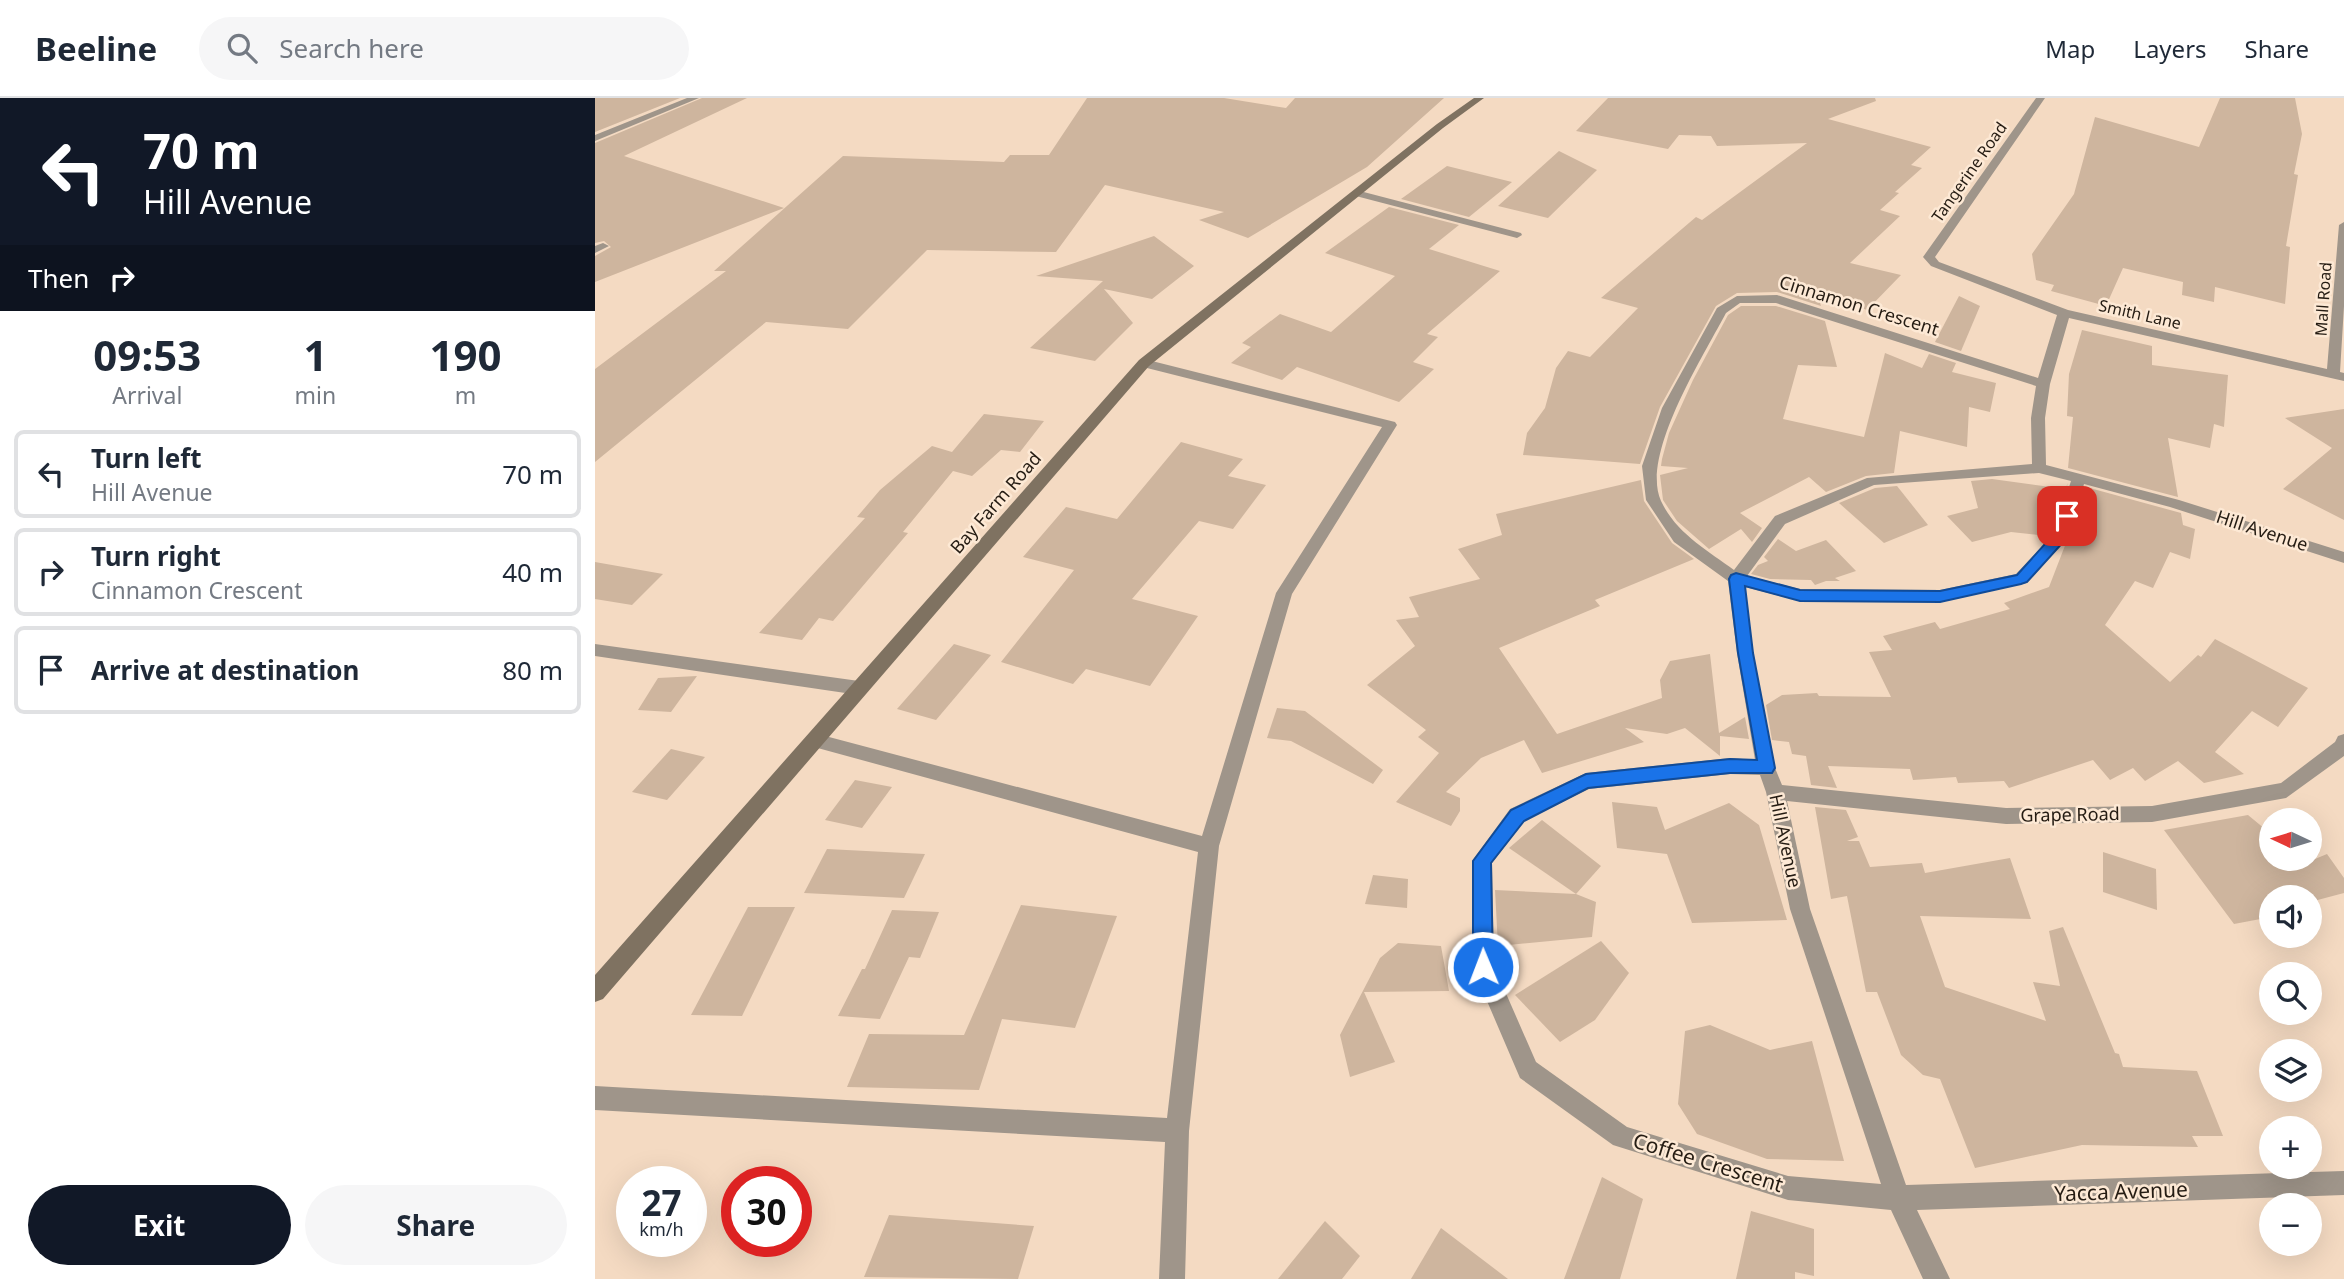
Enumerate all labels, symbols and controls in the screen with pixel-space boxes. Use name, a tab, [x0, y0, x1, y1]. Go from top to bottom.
search box	[199, 17, 689, 80]
text: Beeline	[35, 26, 157, 71]
icon: search	[223, 29, 261, 67]
text: Search here	[279, 30, 424, 66]
text: Map	[2045, 32, 2095, 65]
text: Layers	[2133, 32, 2207, 65]
text: Share	[2245, 32, 2309, 65]
text: 70 m	[143, 117, 260, 183]
street label: Tangerine Road	[1926, 118, 2012, 226]
icon: left	[28, 126, 119, 217]
text: Hill Avenue	[143, 180, 312, 223]
icon: right	[103, 259, 141, 297]
text: Then	[28, 260, 89, 296]
street label: Mall Road	[2309, 261, 2337, 337]
street label: Cinnamon Crescent	[1777, 269, 1942, 341]
street label: Smith Lane	[2097, 294, 2183, 334]
text: 09:53	[93, 326, 201, 383]
text: 1	[303, 326, 327, 383]
text: 190	[430, 326, 502, 383]
text: Arrival	[112, 379, 182, 411]
text: min	[295, 379, 336, 411]
text: m	[455, 379, 476, 411]
text: Turn left	[91, 440, 202, 476]
street label: Bay Farm Road	[944, 446, 1046, 558]
icon: left	[32, 455, 70, 493]
text: 70 m	[502, 456, 563, 492]
text: Hill Avenue	[91, 476, 213, 508]
pin	[2037, 486, 2097, 546]
icon: arrive	[2048, 497, 2086, 535]
street label: Hill Avenue	[2213, 504, 2311, 556]
text: Turn right	[91, 538, 221, 574]
icon: right	[32, 553, 70, 591]
text: 40 m	[502, 554, 563, 590]
text: Cinnamon Crescent	[91, 574, 303, 606]
icon: arrive	[32, 651, 70, 689]
text: Arrive at destination	[91, 652, 360, 688]
text: 80 m	[502, 652, 563, 688]
street label: Hill Avenue	[1764, 792, 1808, 890]
street label: Grape Road	[2020, 801, 2120, 827]
north arrow	[2259, 808, 2322, 872]
map controls	[2259, 808, 2322, 1256]
button: sound	[2259, 885, 2322, 948]
position arrow	[1446, 930, 1520, 1004]
button: search	[2259, 962, 2322, 1025]
button: layers	[2259, 1039, 2322, 1102]
button: +	[2259, 1116, 2322, 1179]
street label: Coffee Crescent	[1630, 1126, 1787, 1198]
speed limit sign: 30	[721, 1166, 812, 1257]
street label: Yacca Avenue	[2054, 1175, 2188, 1207]
text: 27	[641, 1179, 682, 1226]
button: Exit	[28, 1185, 291, 1265]
button: Share	[305, 1185, 567, 1265]
button: −	[2259, 1193, 2322, 1256]
text: km/h	[639, 1217, 684, 1241]

